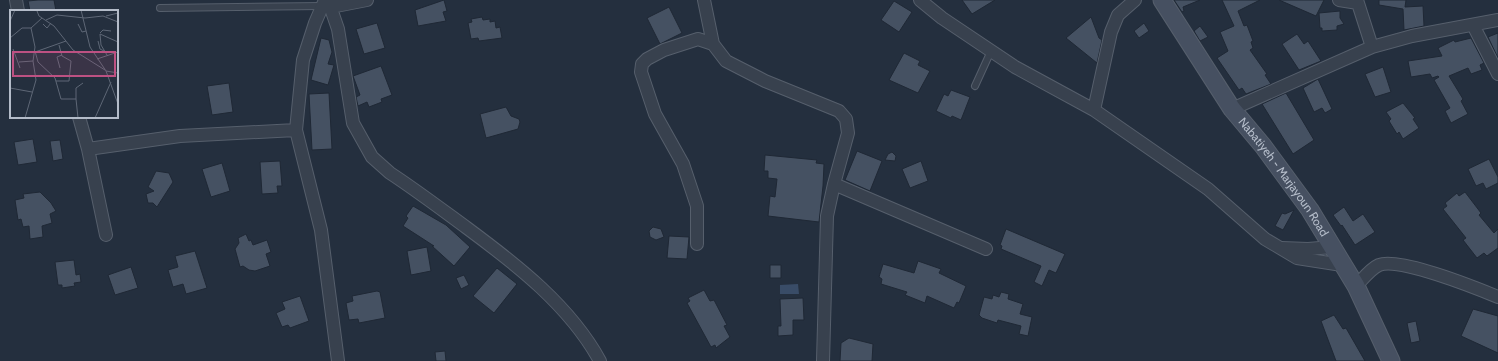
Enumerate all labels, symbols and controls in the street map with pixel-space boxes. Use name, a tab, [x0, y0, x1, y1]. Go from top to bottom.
inset map	[10, 10, 118, 118]
street label: Nabatiyeh - Marjayoun Road	[1235, 114, 1332, 239]

